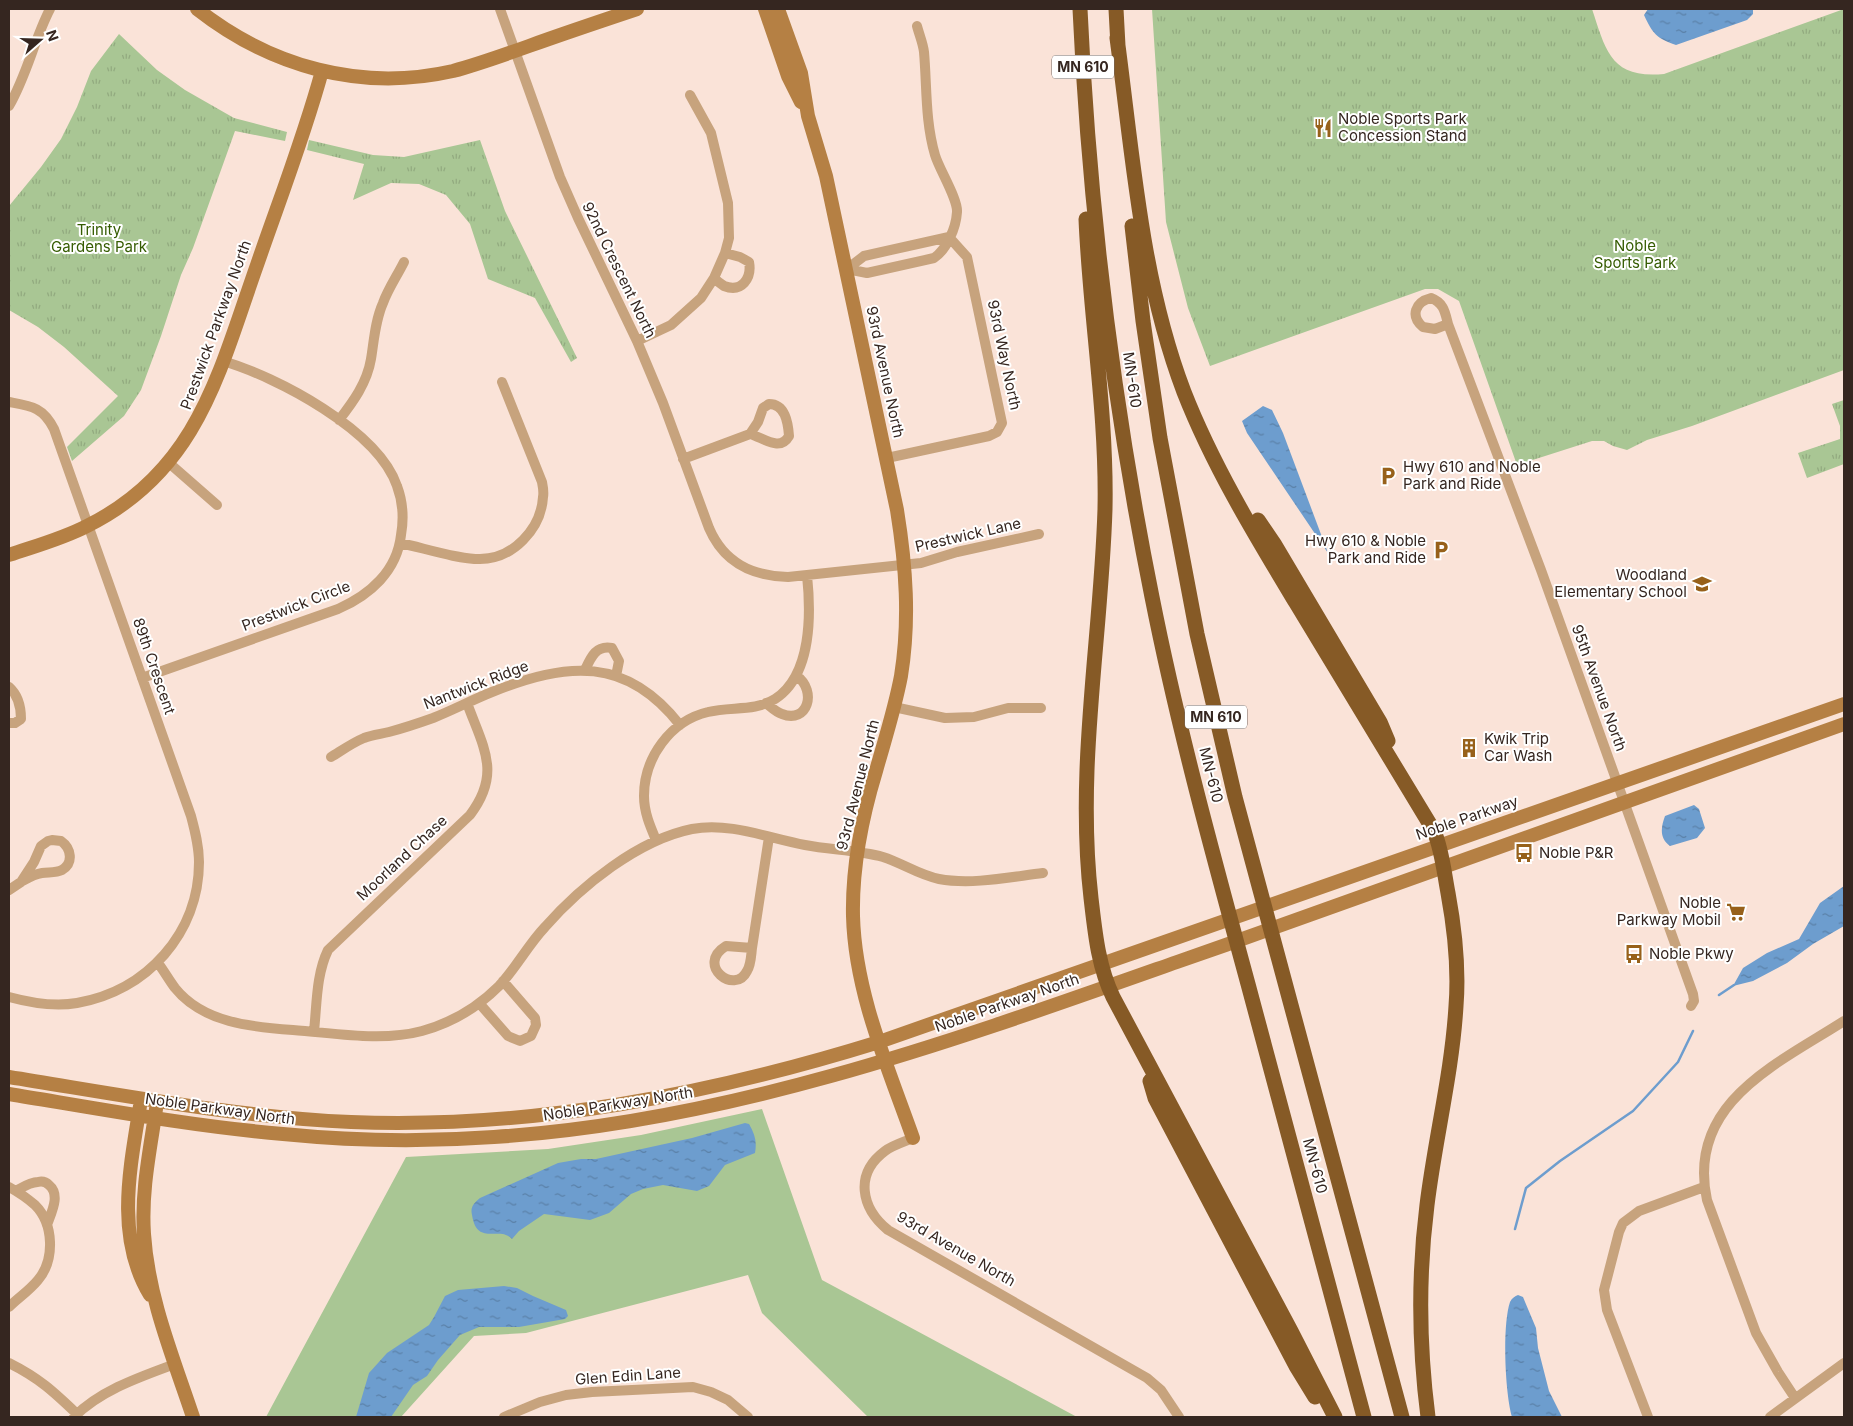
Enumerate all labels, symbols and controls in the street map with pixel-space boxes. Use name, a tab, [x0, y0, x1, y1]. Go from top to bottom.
north arrow	[15, 15, 65, 65]
text: N	[43, 27, 62, 43]
road number: MN 610	[1052, 56, 1114, 78]
place label: Noble Sports Park Concession Stand	[1338, 109, 1468, 145]
restaurant icon: Noble Sports Park Concession Stand	[1312, 117, 1334, 139]
street label: 92nd Crescent North	[578, 199, 661, 341]
park label: Trinity Gardens Park	[51, 220, 148, 256]
park label: Noble Sports Park	[1594, 236, 1677, 272]
street label: Prestwick Parkway North	[176, 238, 255, 412]
street label: 93rd Way North	[984, 298, 1025, 412]
street label: 93rd Avenue North	[862, 304, 909, 440]
street label: MN-610	[1119, 351, 1146, 409]
place label: Hwy 610 and Noble Park and Ride	[1403, 457, 1541, 493]
parking icon: Hwy 610 and Noble Park and Ride	[1377, 465, 1399, 487]
street label: Prestwick Lane	[913, 513, 1023, 556]
place label: Hwy 610 & Noble Park and Ride	[1305, 531, 1426, 567]
parking icon: Hwy 610 & Noble Park and Ride	[1430, 539, 1452, 561]
place label: Woodland Elementary School	[1554, 565, 1687, 601]
school or university icon: Woodland Elementary School	[1691, 573, 1713, 595]
street label: Prestwick Circle	[239, 576, 353, 635]
street label: 89th Crescent	[129, 615, 180, 717]
street label: 95th Avenue North	[1568, 622, 1631, 754]
street label: Nantwick Ridge	[421, 656, 531, 713]
road number: MN 610	[1185, 706, 1247, 729]
street label: 93rd Avenue North	[832, 717, 883, 852]
place label: Kwik Trip Car Wash	[1484, 729, 1552, 765]
building icon: Kwik Trip Car Wash	[1458, 737, 1480, 759]
street label: MN-610	[1195, 745, 1228, 805]
street label: Noble Parkway	[1413, 791, 1521, 844]
street label: Moorland Chase	[353, 811, 451, 904]
bus stop icon: Noble P&R	[1513, 842, 1535, 864]
place label: Noble P&R	[1539, 843, 1614, 862]
place label: Noble Parkway Mobil	[1617, 893, 1721, 929]
supermarket icon: Noble Parkway Mobil	[1725, 901, 1747, 923]
bus stop icon: Noble Pkwy	[1623, 943, 1645, 965]
place label: Noble Pkwy	[1649, 944, 1734, 963]
street label: Noble Parkway North	[932, 969, 1081, 1036]
street label: Noble Parkway North	[542, 1082, 694, 1125]
street label: Noble Parkway North	[144, 1089, 296, 1128]
street label: MN-610	[1299, 1136, 1332, 1196]
street label: 93rd Avenue North	[893, 1207, 1019, 1290]
street label: Glen Edin Lane	[574, 1362, 682, 1389]

